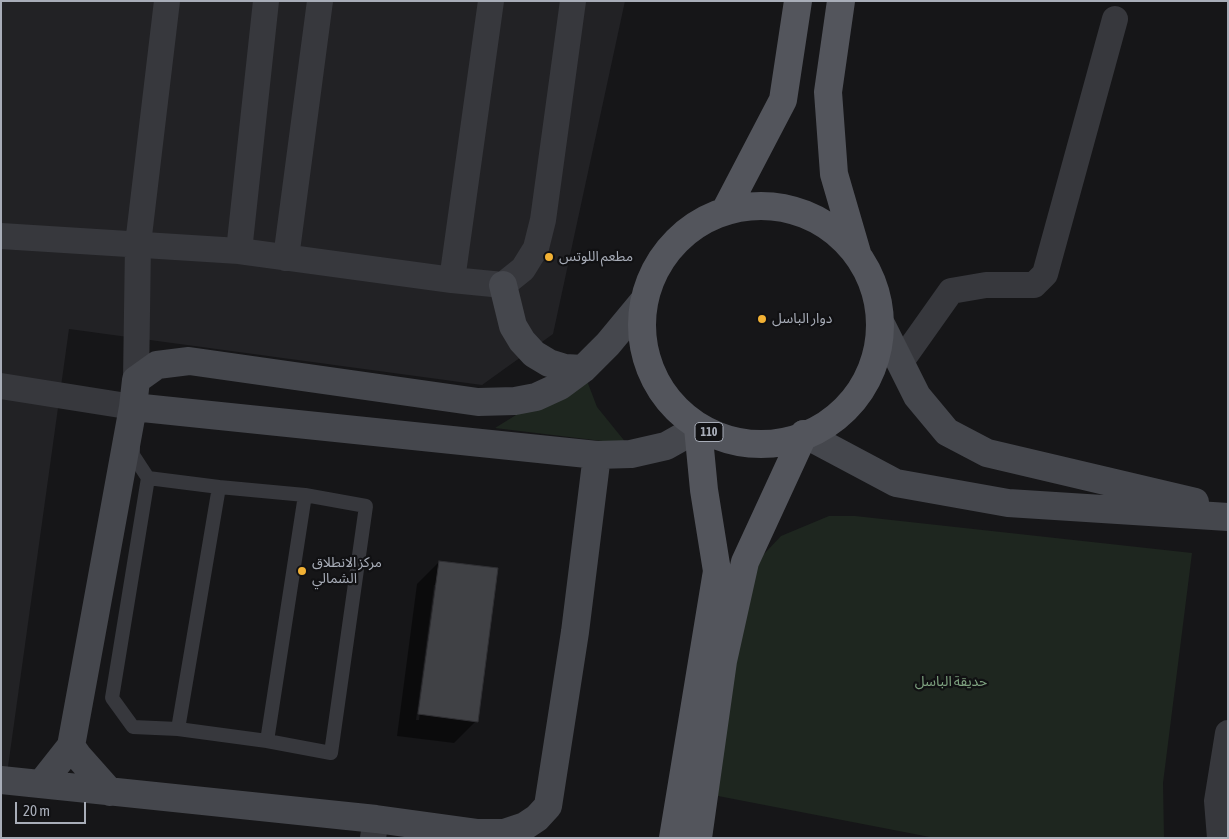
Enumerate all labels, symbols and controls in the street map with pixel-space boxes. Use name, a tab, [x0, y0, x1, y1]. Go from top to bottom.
place label: مطعم اللوتس	[559, 249, 633, 265]
marker: مطعم اللوتس	[543, 251, 555, 263]
place label: دوار الباسل	[772, 311, 832, 327]
marker: دوار الباسل	[756, 313, 768, 325]
road number: 110	[695, 422, 723, 442]
place label: مركز الانطلاق الشمالي	[312, 555, 382, 588]
marker: مركز الانطلاق الشمالي	[296, 565, 308, 577]
park label: حديقة الباسل	[915, 674, 987, 690]
scale bar	[18, 792, 89, 824]
text: 20 m	[23, 802, 50, 819]

